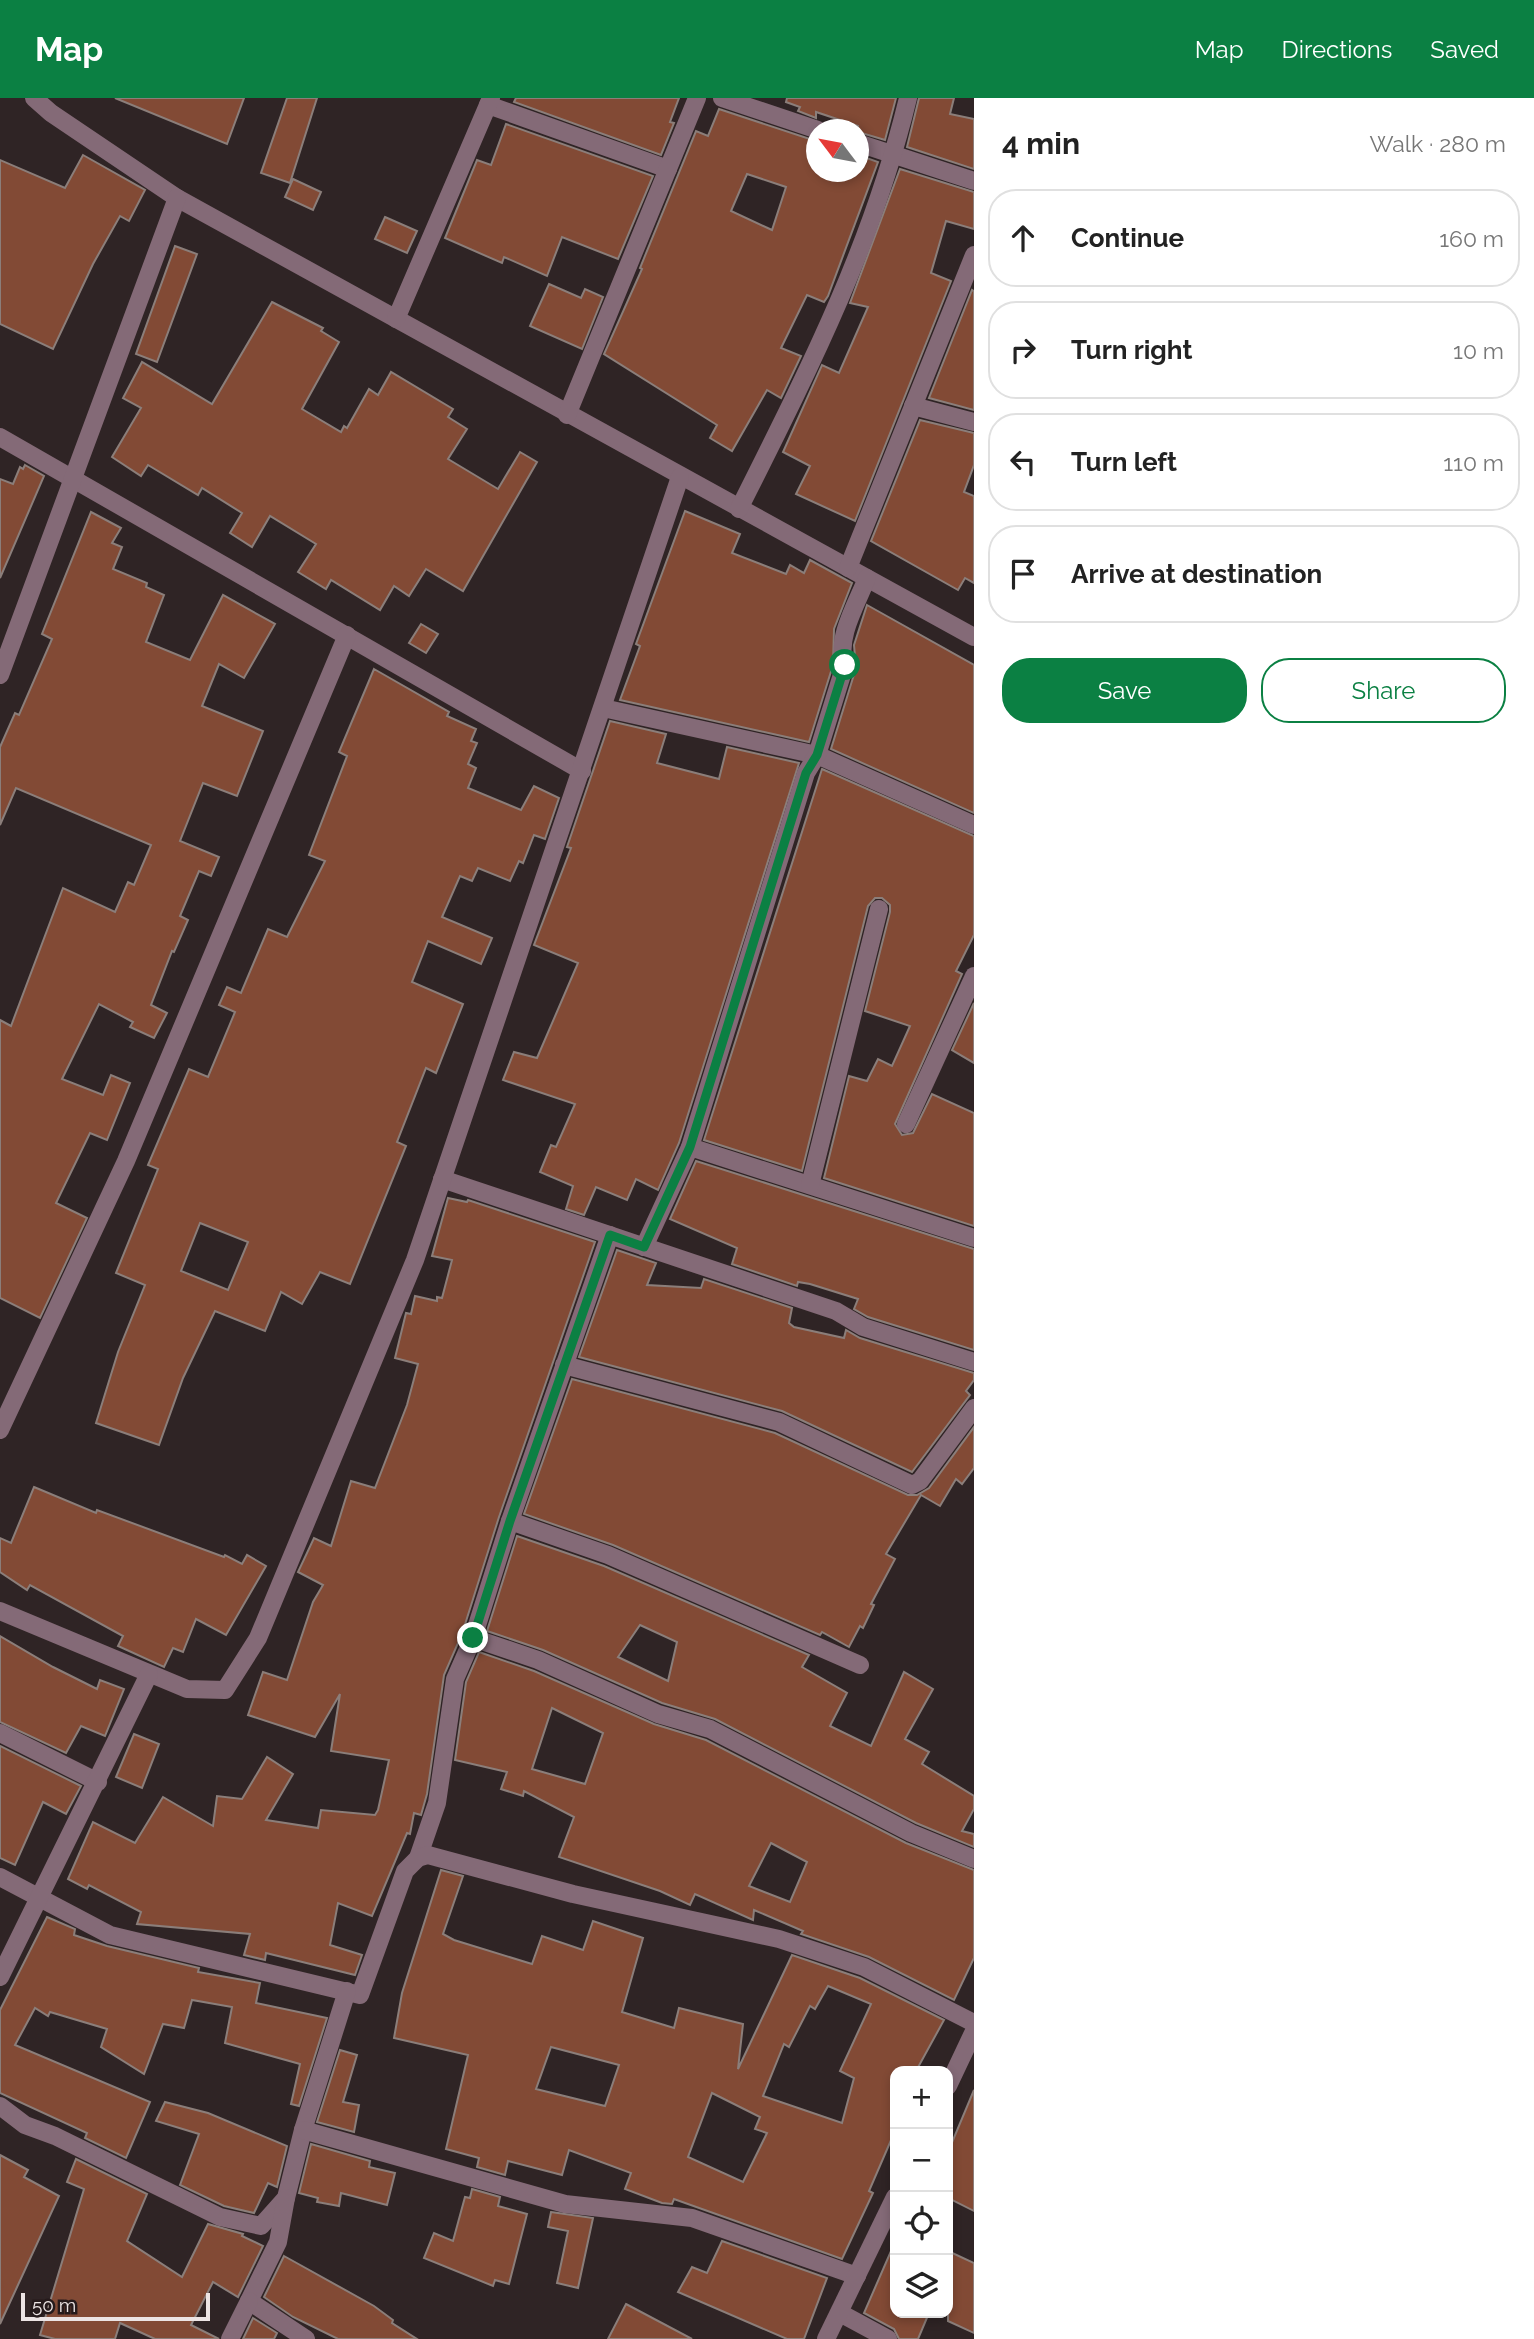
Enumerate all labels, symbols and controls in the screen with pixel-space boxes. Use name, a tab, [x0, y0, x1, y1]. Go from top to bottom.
text: Map	[35, 30, 103, 69]
text: Map	[1195, 35, 1244, 64]
text: Directions	[1282, 35, 1392, 64]
text: Saved	[1430, 35, 1499, 64]
north arrow	[806, 119, 869, 182]
text: 4 min	[1002, 126, 1080, 161]
text: Walk · 280 m	[1369, 130, 1506, 157]
icon: ahead	[1004, 219, 1042, 257]
text: Continue	[1071, 223, 1184, 253]
text: 160 m	[1439, 225, 1504, 252]
icon: right	[1004, 331, 1042, 369]
text: Turn right	[1071, 335, 1192, 365]
text: 10 m	[1453, 337, 1504, 364]
icon: left	[1004, 443, 1042, 481]
text: Turn left	[1071, 447, 1177, 477]
text: 110 m	[1443, 449, 1504, 476]
icon: arrive	[1004, 555, 1042, 593]
text: Arrive at destination	[1071, 559, 1322, 589]
route start	[829, 649, 860, 680]
button: Save	[1002, 658, 1247, 723]
button: Share	[1261, 658, 1506, 723]
route end	[457, 1622, 488, 1653]
map controls	[890, 2066, 953, 2318]
button: +	[890, 2066, 953, 2129]
button: −	[890, 2129, 953, 2192]
button: locate	[890, 2192, 953, 2255]
button: layers	[890, 2255, 953, 2318]
scale bar	[21, 2290, 210, 2322]
text: 50 m	[32, 2294, 76, 2316]

